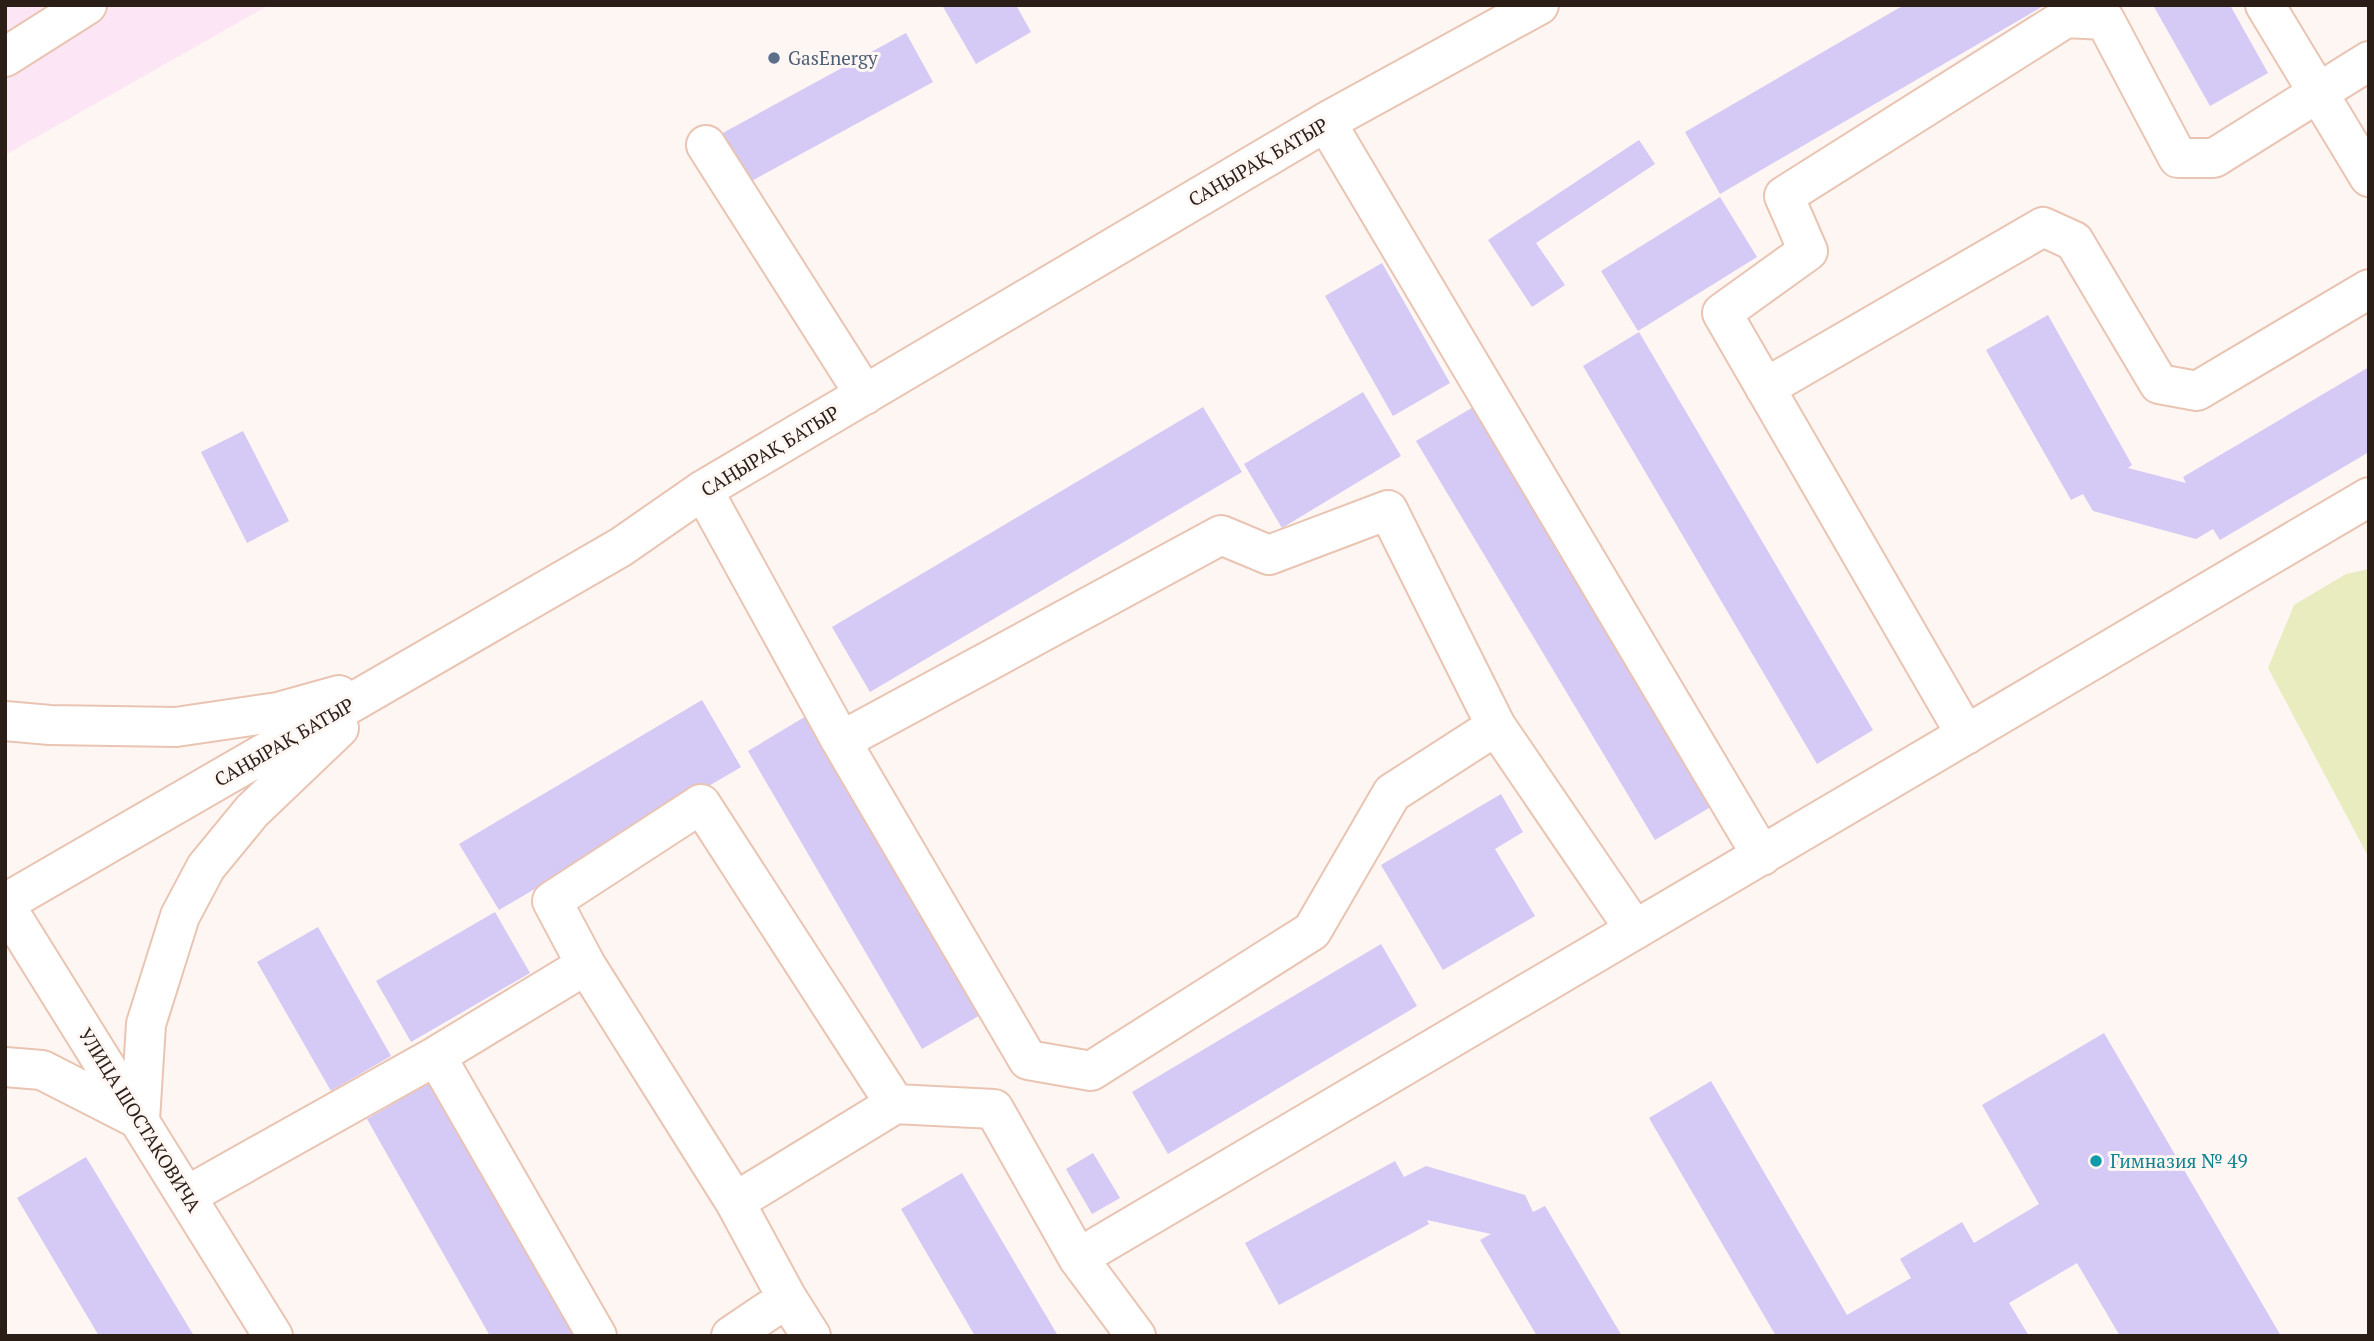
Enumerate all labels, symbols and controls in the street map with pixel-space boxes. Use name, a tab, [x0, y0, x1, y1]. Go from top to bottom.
place label: GasEnergy	[788, 45, 878, 70]
marker: GasEnergy	[766, 50, 782, 66]
street label: САҢЫРАҚ БАТЫР	[1183, 111, 1332, 212]
street label: САҢЫРАҚ БАТЫР	[696, 399, 844, 502]
street label: САҢЫРАҚ БАТЫР	[209, 691, 358, 792]
street label: УЛИЦА ШОСТАКОВИЧА	[73, 1023, 207, 1217]
place label: Гимназия № 49	[2110, 1148, 2248, 1173]
marker: Гимназия № 49	[2088, 1153, 2104, 1169]

